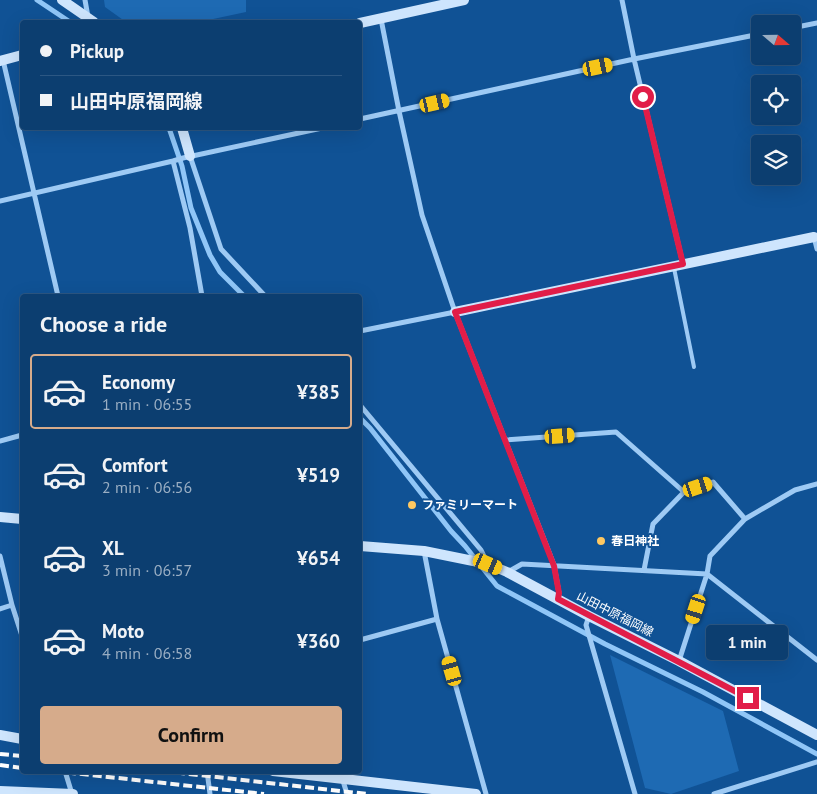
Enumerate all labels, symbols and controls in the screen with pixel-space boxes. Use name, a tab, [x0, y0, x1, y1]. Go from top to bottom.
north arrow	[751, 15, 801, 65]
map controls	[751, 15, 801, 185]
text: Pickup	[70, 39, 124, 63]
car	[581, 57, 614, 77]
button: locate	[751, 75, 801, 125]
route start	[632, 86, 654, 108]
text: 山田中原福岡線	[70, 89, 203, 113]
car	[418, 92, 451, 114]
button: layers	[751, 135, 801, 185]
text: Choose a ride	[40, 310, 167, 338]
icon: car	[42, 369, 87, 414]
text: Economy	[102, 370, 175, 394]
text: ¥385	[297, 380, 340, 404]
text: 1 min · 06:55	[102, 394, 192, 414]
car	[544, 427, 575, 445]
icon: car	[42, 452, 87, 497]
text: Comfort	[102, 453, 168, 477]
text: ¥519	[297, 463, 340, 487]
car	[681, 475, 714, 499]
text: 2 min · 06:56	[102, 477, 192, 497]
place label: ファミリーマート	[422, 497, 518, 512]
marker: ファミリーマート	[406, 499, 418, 511]
place label: 春日神社	[611, 533, 659, 548]
icon: car	[42, 535, 87, 580]
marker: 春日神社	[595, 535, 607, 547]
text: XL	[102, 536, 124, 560]
text: ¥654	[297, 546, 340, 570]
car	[471, 551, 504, 577]
text: 3 min · 06:57	[102, 560, 192, 580]
street label: 山田中原福岡線	[574, 588, 656, 639]
car	[684, 592, 707, 626]
icon: car	[42, 618, 87, 663]
text: Moto	[102, 619, 144, 643]
callout: 1 min	[707, 626, 789, 660]
text: ¥360	[297, 629, 340, 653]
text: 1 min	[727, 632, 767, 652]
text: 4 min · 06:58	[102, 643, 192, 663]
car	[440, 655, 463, 687]
route end	[737, 687, 759, 709]
button: Confirm	[40, 706, 342, 764]

